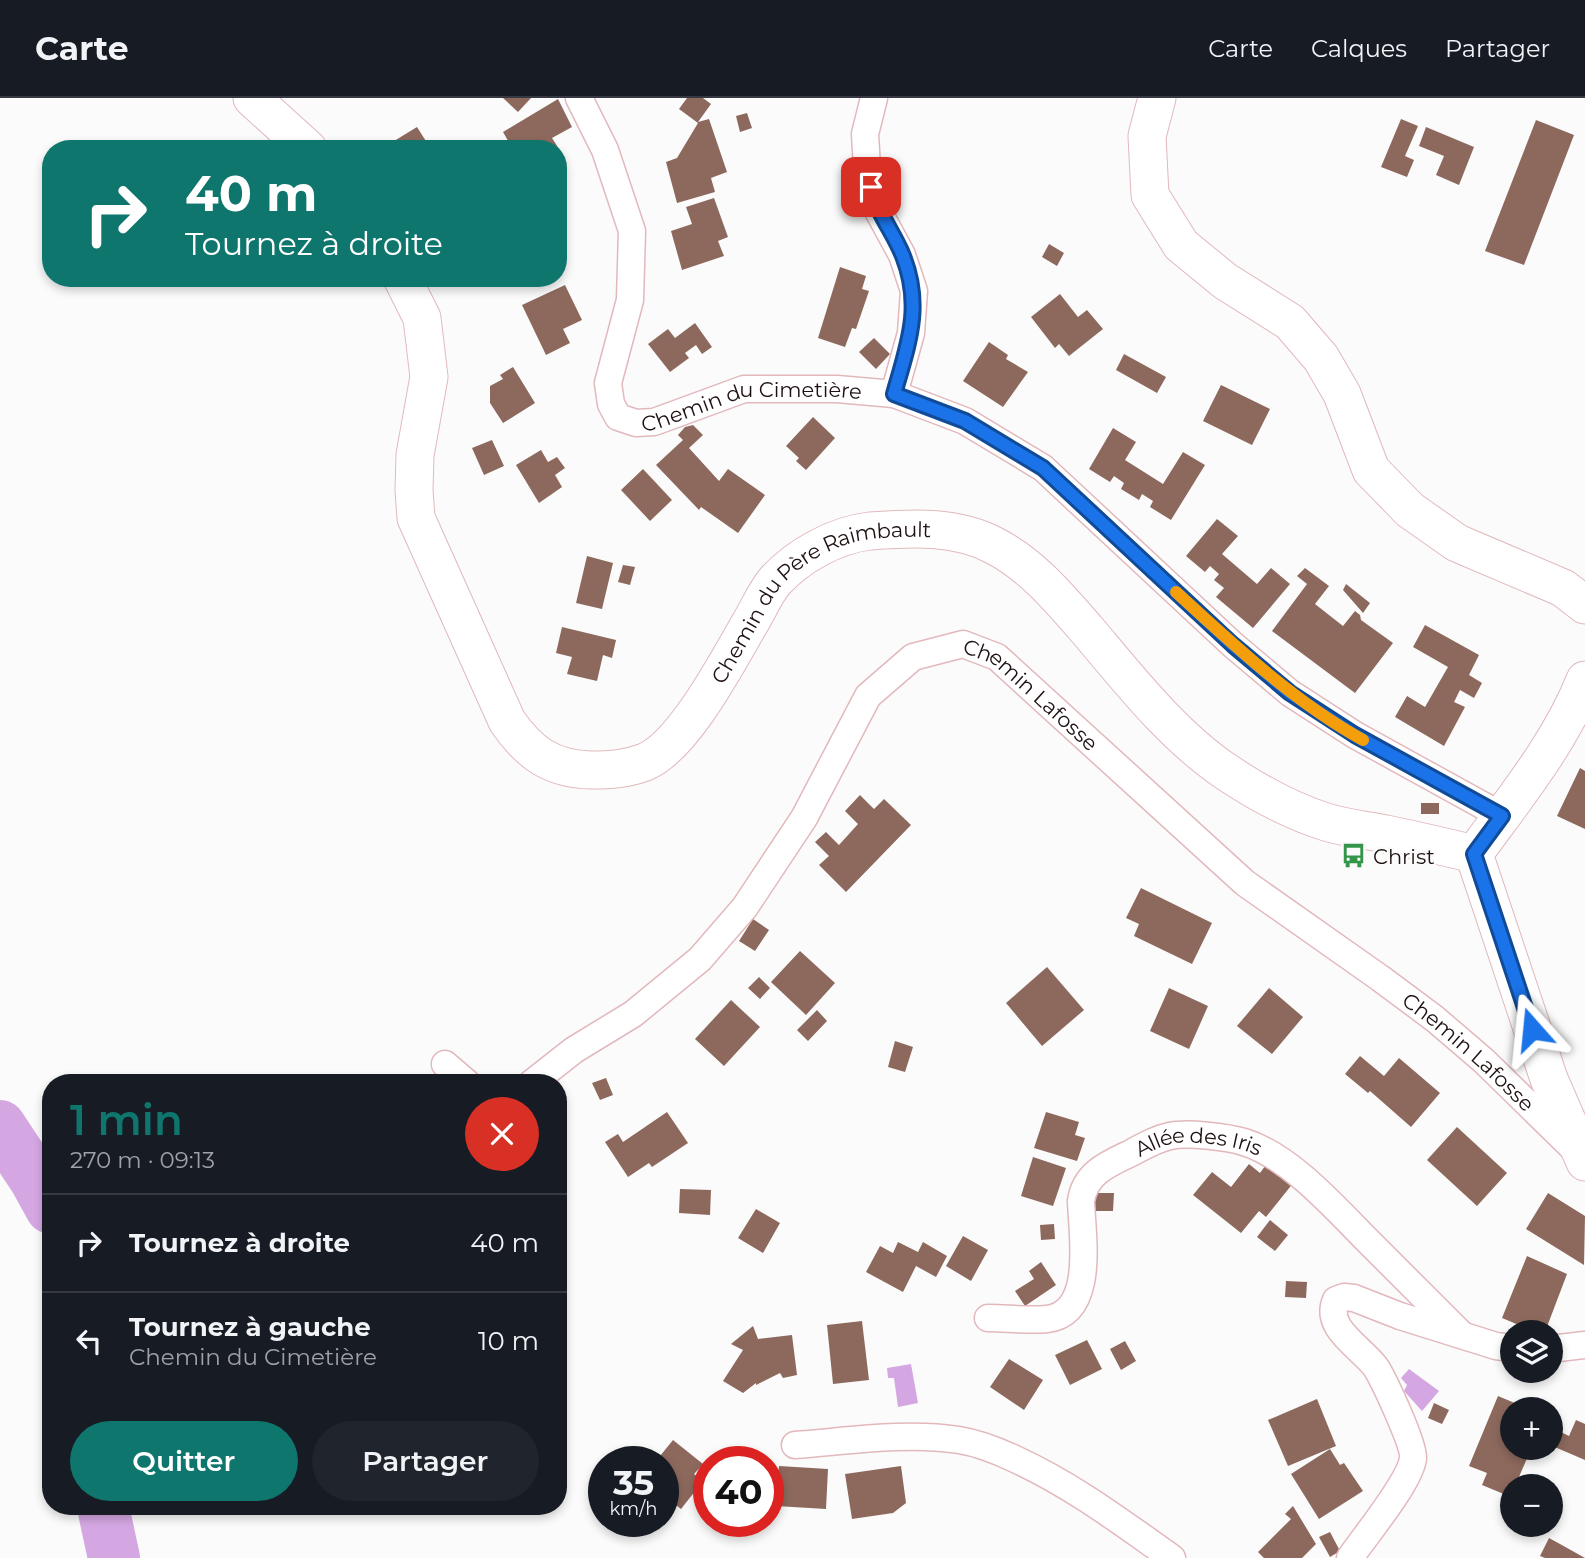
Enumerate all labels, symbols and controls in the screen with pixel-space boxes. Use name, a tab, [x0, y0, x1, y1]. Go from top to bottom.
text: Carte	[35, 28, 128, 68]
text: Carte	[1208, 34, 1273, 63]
text: Calques	[1311, 34, 1407, 63]
text: Partager	[1445, 34, 1550, 63]
pin	[841, 157, 901, 217]
text: 40 m	[185, 164, 317, 223]
icon: right	[70, 168, 161, 259]
icon: arrive	[852, 168, 890, 206]
text: Tournez à droite	[185, 224, 443, 263]
street label: Chemin du Cimetière	[641, 377, 863, 435]
street label: Chemin du Père Raimbault	[705, 516, 932, 688]
street label: Chemin Lafosse	[960, 633, 1103, 756]
bus stop icon: Christ	[1339, 842, 1367, 870]
place label: Christ	[1373, 844, 1435, 869]
street label: Chemin Lafosse	[1398, 987, 1540, 1116]
position arrow	[1495, 992, 1569, 1066]
text: 1 min	[70, 1094, 183, 1146]
button: close	[465, 1097, 539, 1171]
street label: Allée des Iris	[1130, 1122, 1266, 1161]
text: 270 m · 09:13	[70, 1146, 215, 1174]
icon: right	[70, 1224, 108, 1262]
text: Tournez à droite	[129, 1227, 350, 1259]
text: 40 m	[470, 1227, 539, 1259]
text: Tournez à gauche	[129, 1311, 371, 1343]
map controls	[1500, 1320, 1563, 1537]
button: layers	[1500, 1320, 1563, 1383]
icon: left	[70, 1322, 108, 1360]
text: 10 m	[478, 1325, 539, 1357]
text: Chemin du Cimetière	[129, 1343, 377, 1371]
button: +	[1500, 1397, 1563, 1460]
button: Quitter	[70, 1421, 298, 1501]
button: Partager	[312, 1421, 539, 1501]
speed limit sign: 40	[693, 1446, 784, 1537]
text: 35	[613, 1461, 654, 1504]
button: −	[1500, 1474, 1563, 1537]
text: km/h	[609, 1498, 658, 1520]

